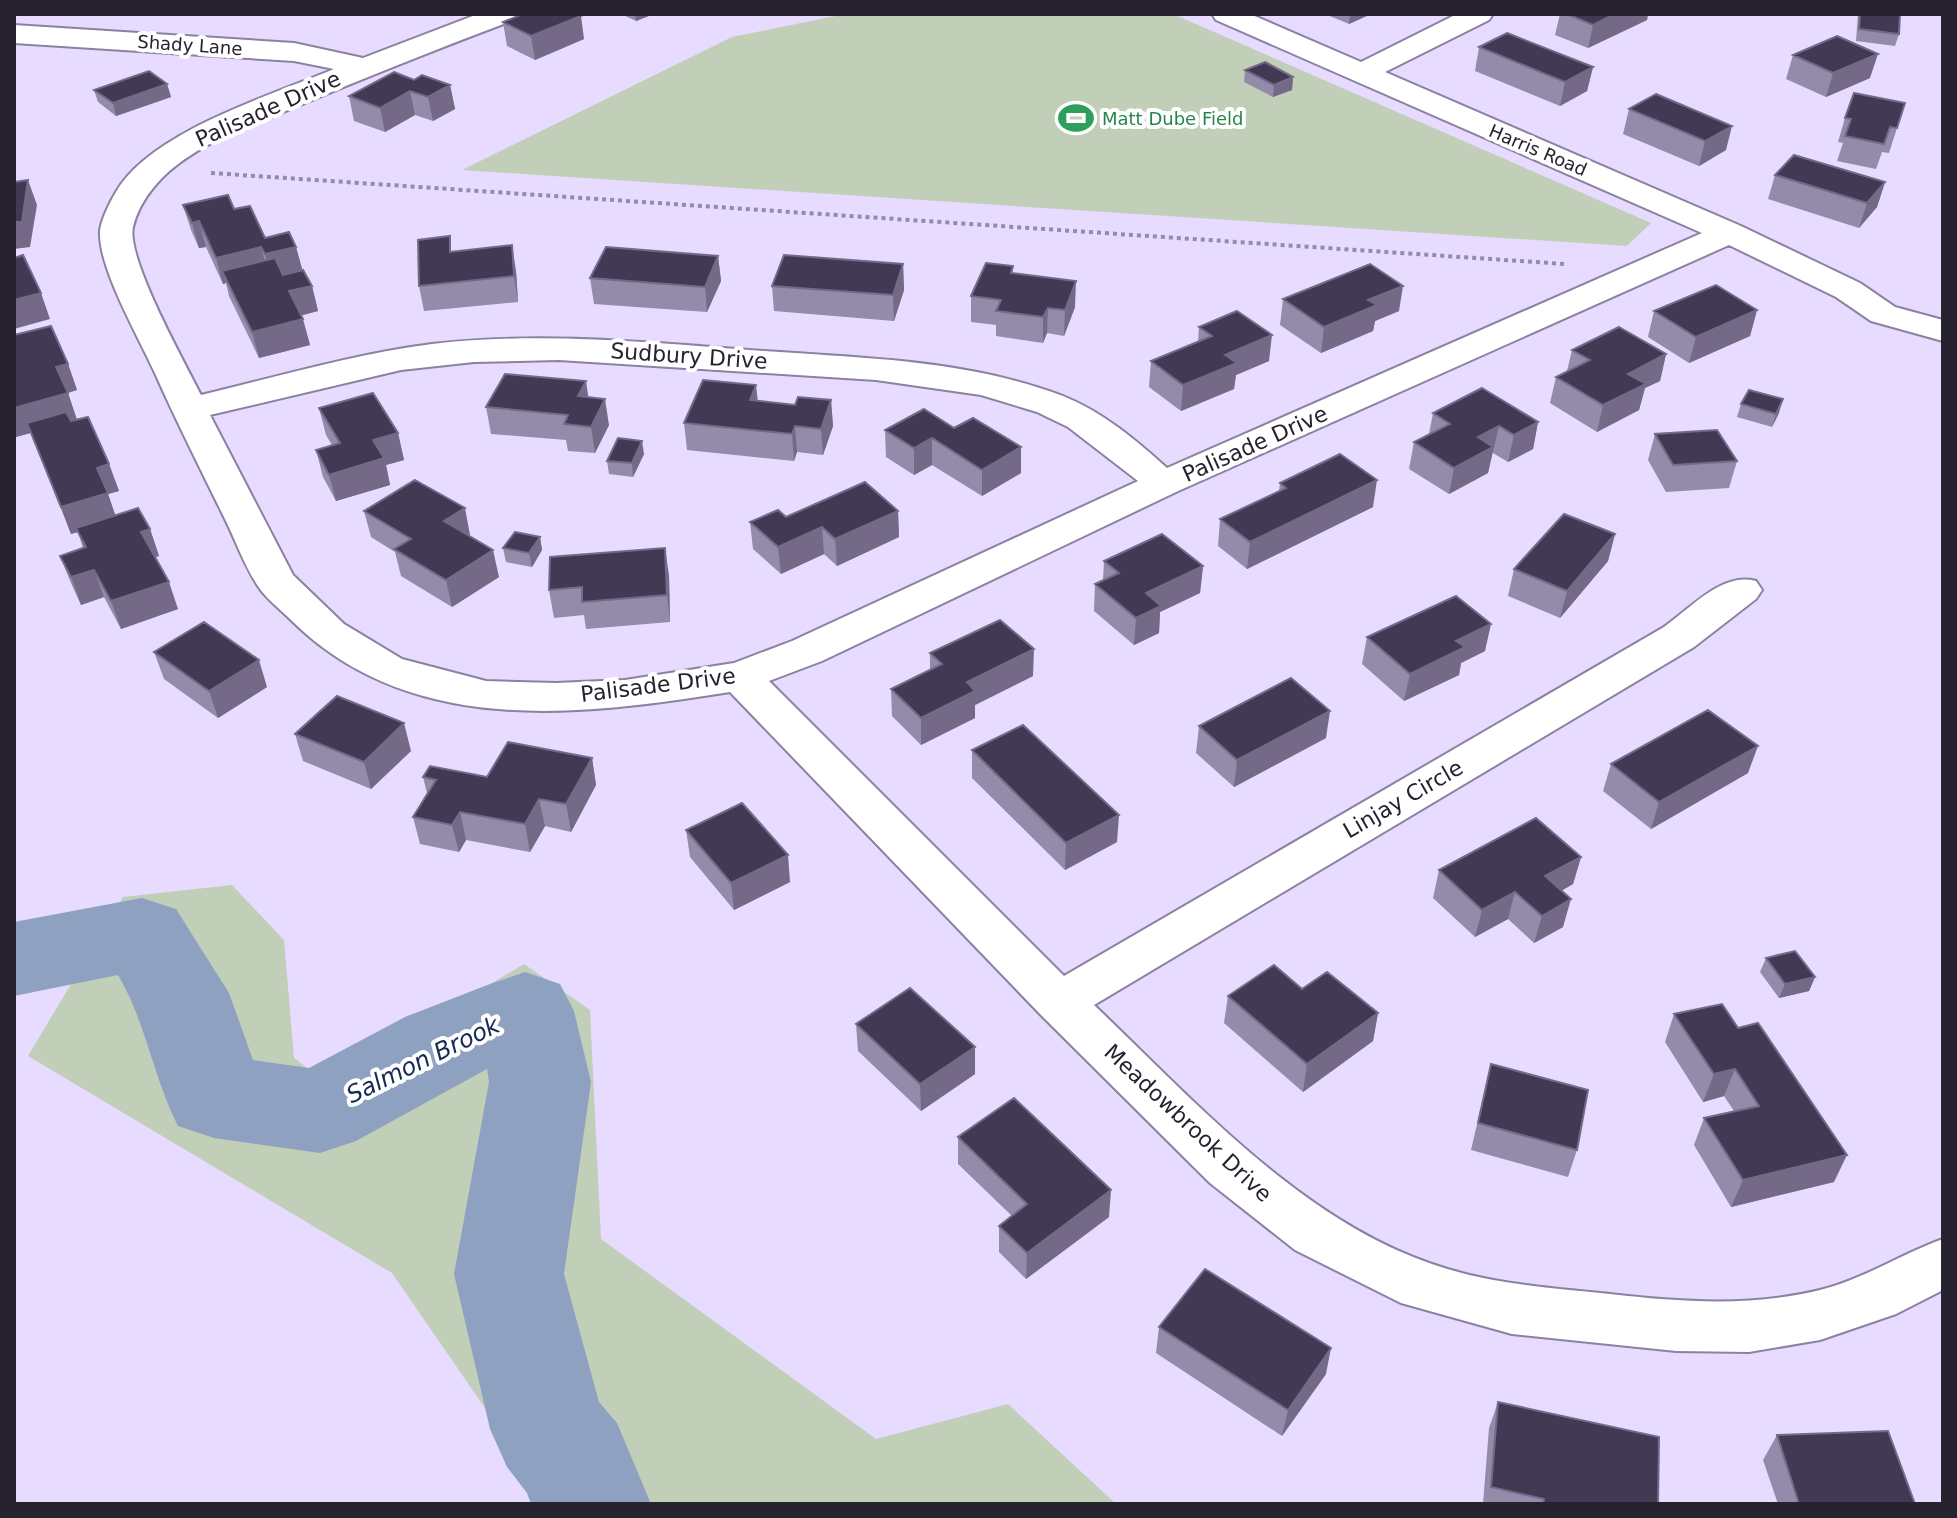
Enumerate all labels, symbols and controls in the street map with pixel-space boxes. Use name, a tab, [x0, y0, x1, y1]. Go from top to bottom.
street label: Shady Lane	[137, 31, 243, 59]
street label: Palisade Drive	[192, 66, 344, 152]
sports icon: Matt Dube Field	[1057, 99, 1095, 137]
place label: Matt Dube Field	[1102, 108, 1243, 129]
street label: Harris Road	[1486, 120, 1590, 180]
street label: Sudbury Drive	[610, 338, 768, 374]
street label: Palisade Drive	[1179, 401, 1331, 487]
street label: Palisade Drive	[579, 663, 737, 707]
street label: Linjay Circle	[1339, 755, 1467, 843]
water label: Salmon Brook	[342, 1010, 505, 1109]
street label: Meadowbrook Drive	[1099, 1039, 1277, 1207]

